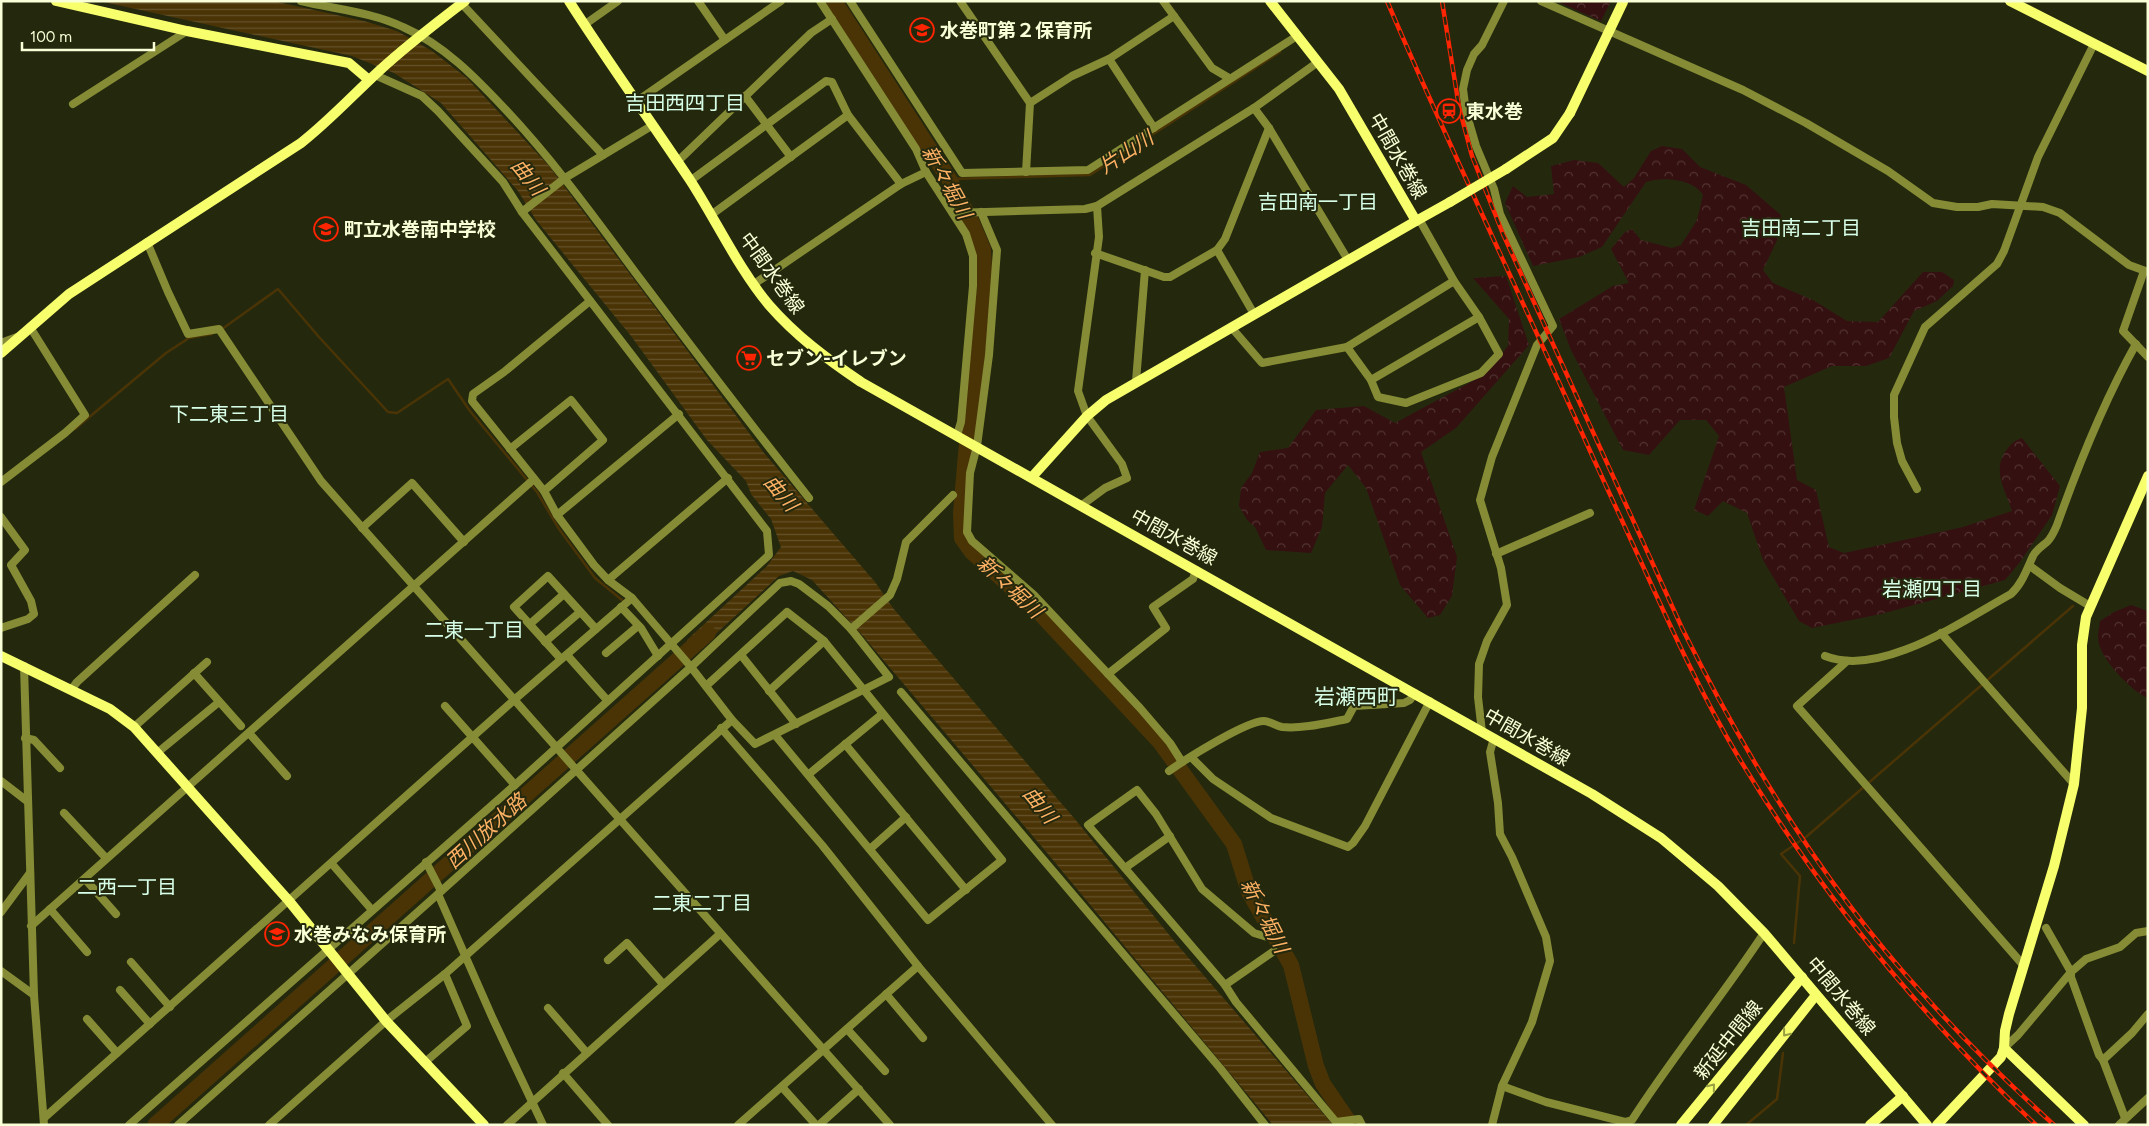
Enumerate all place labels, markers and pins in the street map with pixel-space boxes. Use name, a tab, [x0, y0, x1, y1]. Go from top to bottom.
school or university icon: 水巻町第２保育所	[909, 17, 935, 43]
place label: 水巻町第２保育所	[940, 19, 1092, 42]
station icon: 東水巻	[1436, 98, 1462, 124]
place label: 東水巻	[1466, 100, 1523, 123]
school or university icon: 町立水巻南中学校	[313, 216, 339, 242]
place label: 町立水巻南中学校	[344, 218, 496, 241]
supermarket icon: セブン-イレブン	[736, 345, 762, 371]
place label: セブン-イレブン	[766, 347, 907, 370]
school or university icon: 水巻みなみ保育所	[264, 921, 290, 947]
place label: 水巻みなみ保育所	[294, 923, 446, 946]

